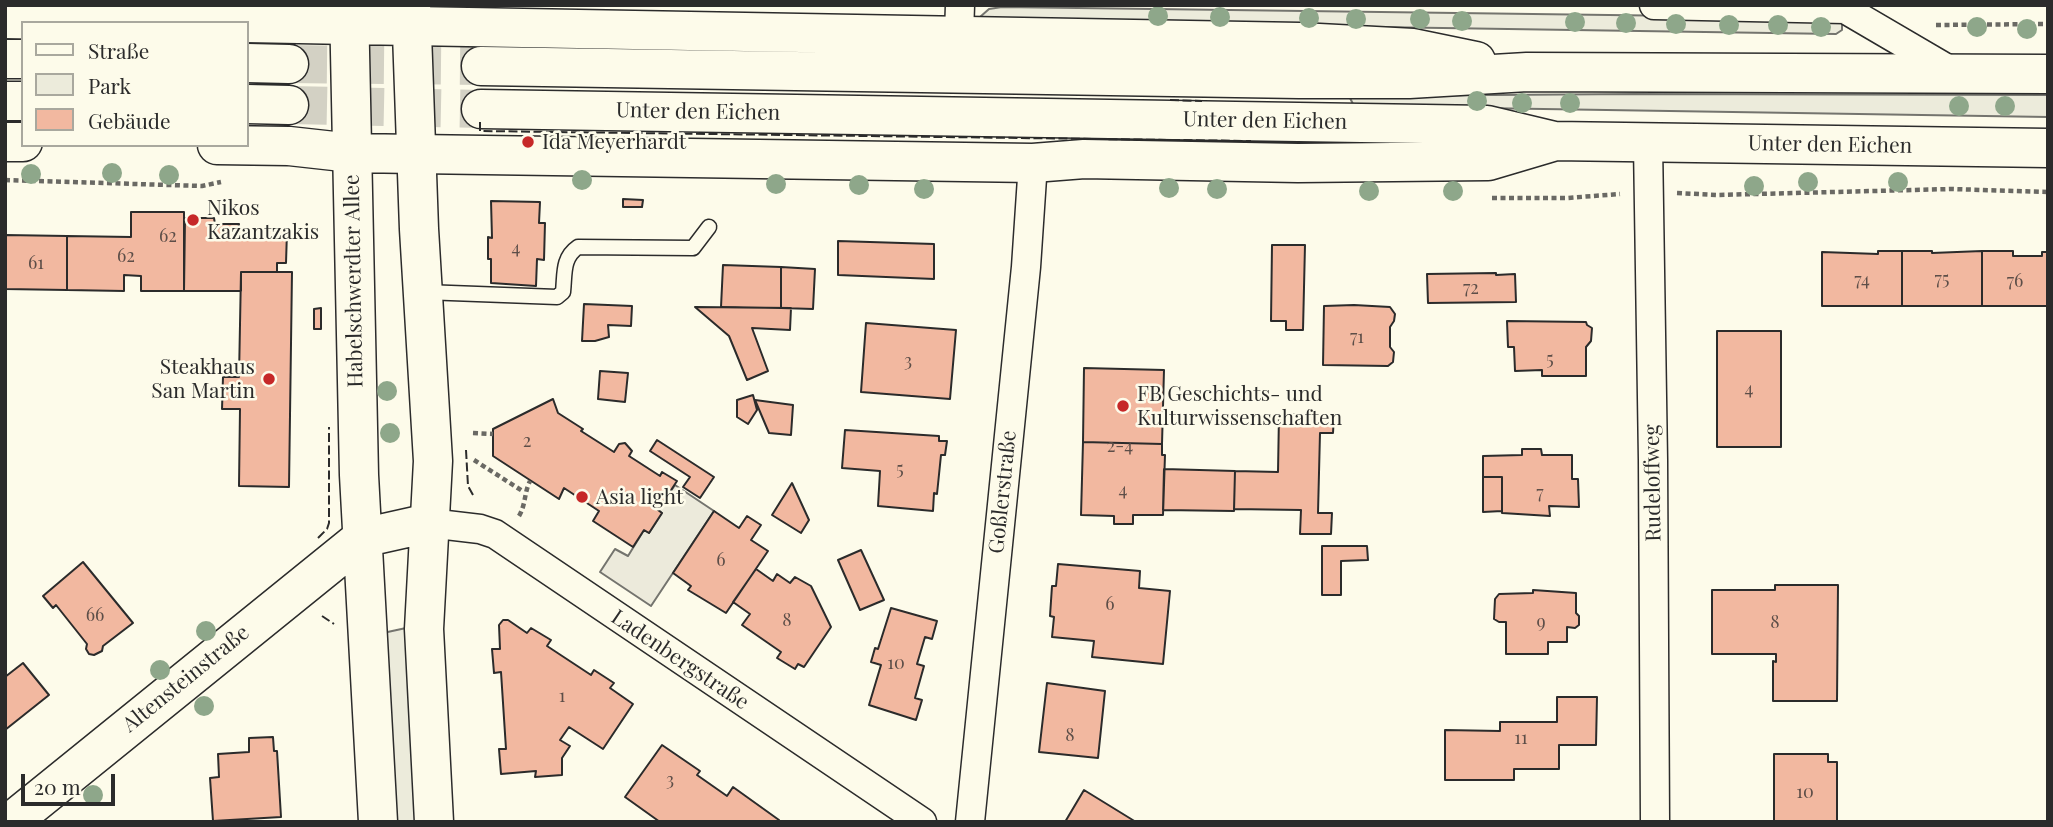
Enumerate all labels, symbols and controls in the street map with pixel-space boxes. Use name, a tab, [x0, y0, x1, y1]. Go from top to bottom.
legend	[21, 21, 248, 147]
text: Straße	[88, 36, 149, 64]
text: Park	[88, 71, 131, 99]
street label: Unter den Eichen	[616, 98, 780, 126]
text: Gebäude	[88, 106, 171, 134]
street label: Unter den Eichen	[1183, 107, 1347, 135]
place label: Ida Meyerhardt	[542, 129, 686, 155]
street label: Unter den Eichen	[1748, 131, 1912, 159]
marker: Ida Meyerhardt	[520, 134, 536, 150]
street label: Habelschwerdter Allee	[340, 174, 368, 388]
place label: Nikos Kazantzakis	[207, 195, 319, 245]
marker: Nikos Kazantzakis	[185, 212, 201, 228]
house number: 62	[159, 225, 177, 247]
house number: 4	[512, 237, 520, 259]
house number: 62	[117, 245, 135, 267]
house number: 61	[28, 252, 44, 274]
house number: 75	[1935, 268, 1949, 290]
house number: 74	[1854, 269, 1870, 291]
house number: 76	[2007, 270, 2023, 292]
house number: 72	[1463, 277, 1479, 299]
house number: 71	[1350, 326, 1364, 348]
house number: 5	[1546, 348, 1554, 370]
house number: 3	[904, 350, 912, 372]
place label: Steakhaus San Martin	[151, 354, 255, 404]
marker: Steakhaus San Martin	[261, 371, 277, 387]
house number: 4	[1745, 378, 1753, 400]
place label: FB Geschichts- und Kulturwissenschaften	[1137, 381, 1342, 431]
marker: FB Geschichts- und Kulturwissenschaften	[1115, 398, 1131, 414]
street label: Rudeloffweg	[1639, 424, 1667, 542]
street label: Goßlerstraße	[984, 429, 1022, 555]
house number: 2	[523, 430, 531, 452]
house number: 2-4	[1107, 435, 1133, 457]
house number: 5	[896, 458, 904, 480]
house number: 4	[1119, 479, 1127, 501]
house number: 7	[1536, 482, 1544, 504]
place label: Asia light	[596, 484, 683, 510]
marker: Asia light	[574, 489, 590, 505]
house number: 6	[716, 549, 726, 571]
house number: 6	[1105, 593, 1115, 615]
house number: 66	[86, 604, 104, 626]
street label: Ladenbergstraße	[606, 605, 754, 715]
house number: 8	[782, 609, 792, 631]
house number: 9	[1536, 611, 1546, 633]
house number: 8	[1770, 611, 1780, 633]
street label: Altensteinstraße	[118, 620, 254, 738]
house number: 10	[887, 652, 905, 674]
house number: 1	[559, 685, 565, 707]
house number: 8	[1065, 724, 1075, 746]
house number: 11	[1514, 727, 1528, 749]
scale bar	[24, 760, 119, 804]
house number: 3	[666, 769, 674, 791]
text: 20 m	[34, 772, 81, 800]
house number: 10	[1796, 781, 1814, 803]

